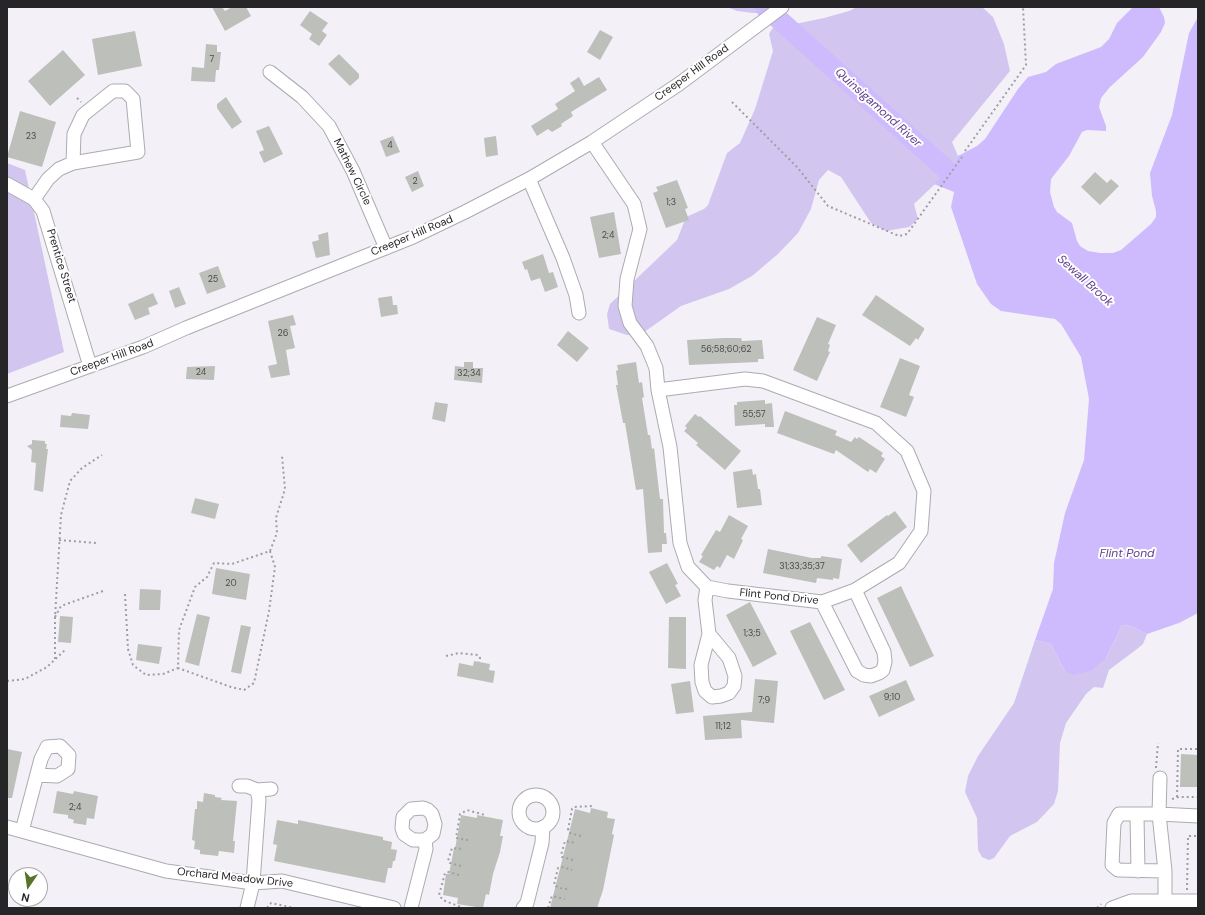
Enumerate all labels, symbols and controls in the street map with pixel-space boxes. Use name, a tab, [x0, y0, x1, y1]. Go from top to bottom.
street label: Creeper Hill Road	[653, 42, 731, 104]
house number: 7	[210, 55, 214, 65]
water label: Quinsigamond River	[832, 65, 924, 151]
house number: 23	[26, 132, 36, 142]
street label: Mathew Circle	[330, 137, 374, 207]
house number: 4	[387, 141, 393, 151]
house number: 2	[412, 177, 418, 187]
house number: 1;3	[666, 198, 676, 208]
street label: Creeper Hill Road	[369, 213, 455, 259]
street label: Prentice Street	[44, 228, 78, 304]
house number: 2;4	[602, 231, 614, 241]
water label: Sewall Brook	[1054, 252, 1116, 310]
house number: 25	[208, 275, 218, 285]
house number: 26	[278, 329, 288, 339]
street label: Creeper Hill Road	[68, 337, 156, 379]
house number: 56;58;60;62	[701, 345, 751, 355]
house number: 24	[196, 368, 206, 378]
house number: 32;34	[457, 369, 481, 379]
house number: 55;57	[742, 410, 766, 420]
water label: Flint Pond	[1099, 547, 1155, 561]
house number: 31;33;35;37	[779, 562, 825, 572]
house number: 20	[225, 579, 237, 589]
street label: Flint Pond Drive	[739, 586, 819, 608]
house number: 1;3;5	[743, 629, 761, 639]
house number: 9;10	[884, 693, 900, 703]
house number: 7;9	[758, 696, 770, 706]
house number: 11;12	[715, 722, 731, 732]
house number: 2;4	[69, 803, 81, 813]
street label: Orchard Meadow Drive	[176, 865, 294, 891]
north arrow	[8, 867, 48, 907]
text: N	[20, 890, 31, 905]

